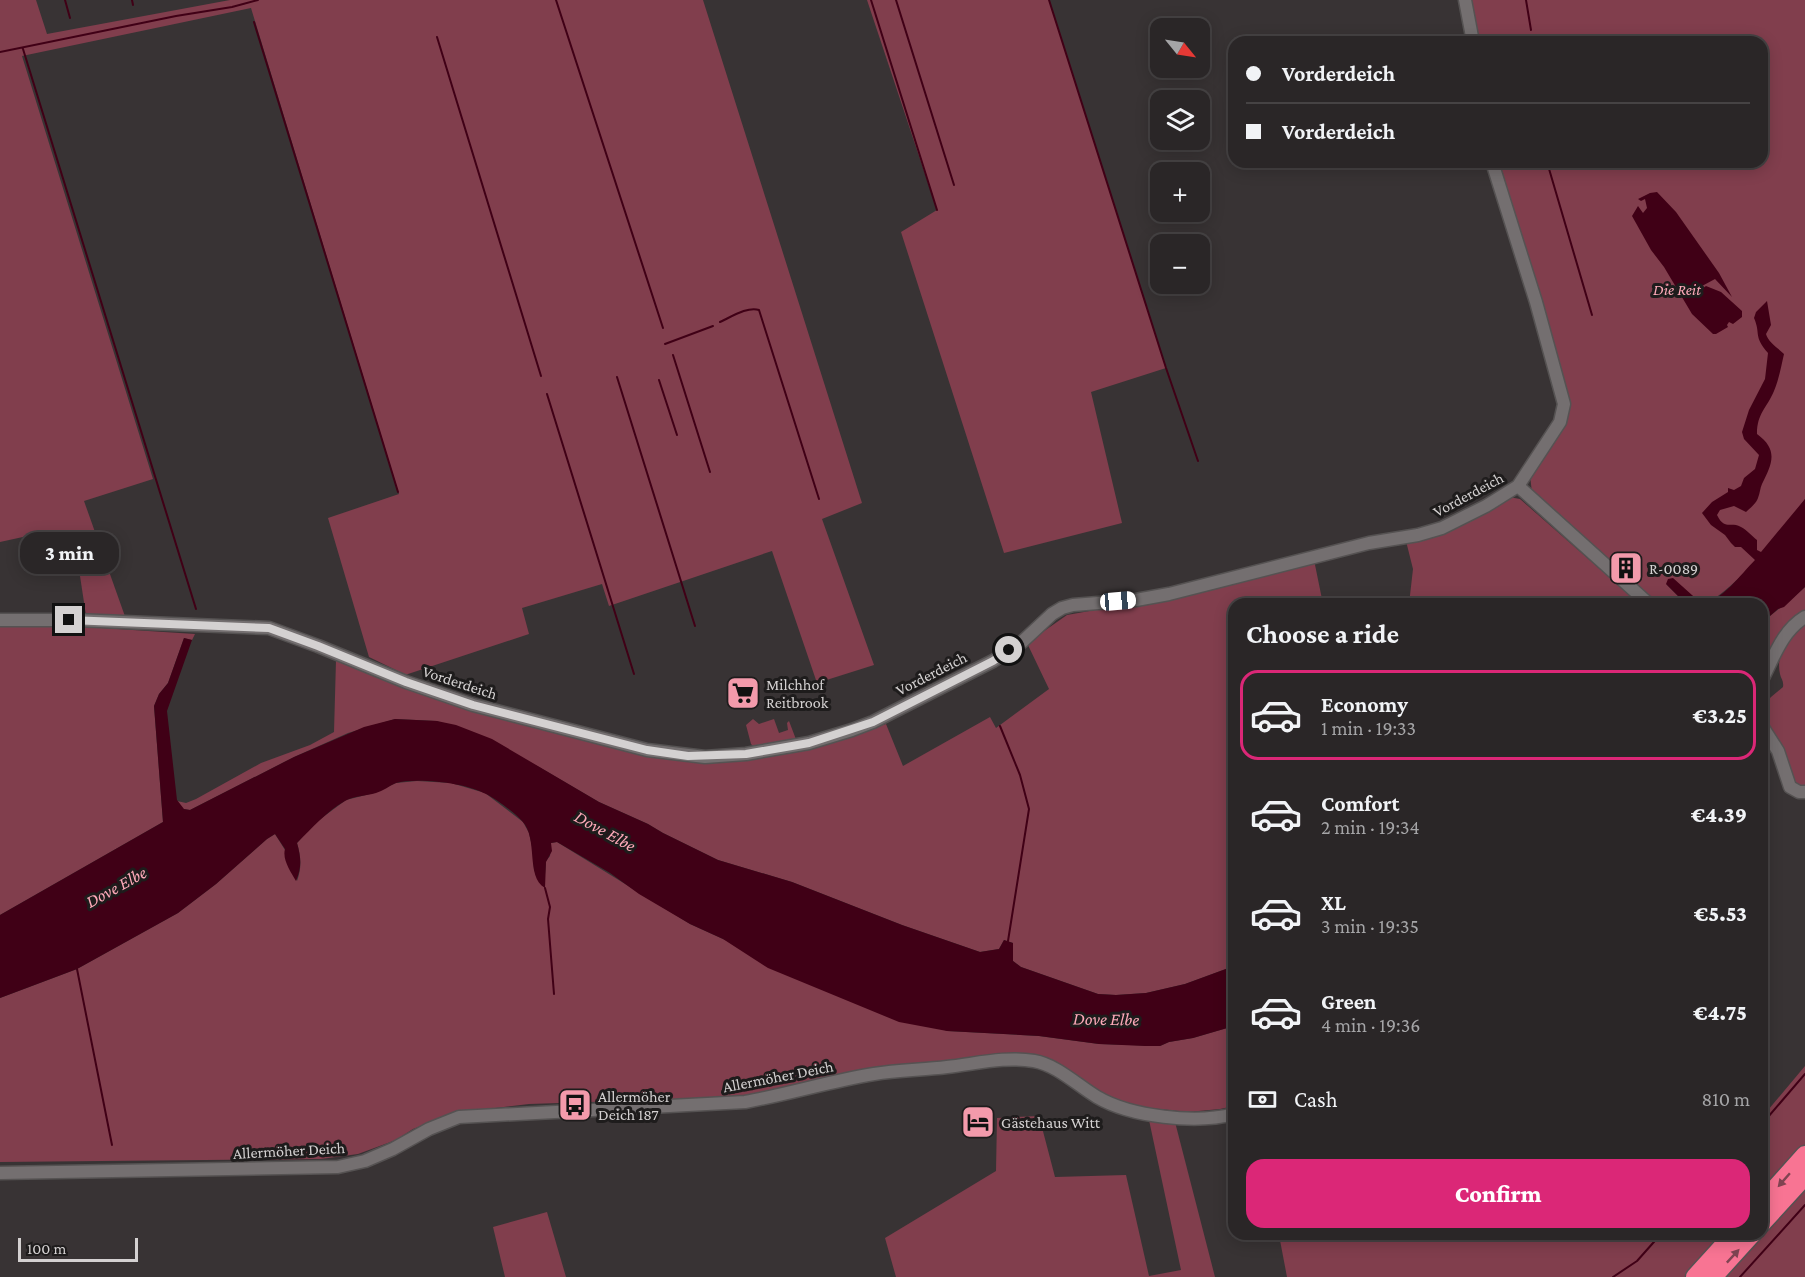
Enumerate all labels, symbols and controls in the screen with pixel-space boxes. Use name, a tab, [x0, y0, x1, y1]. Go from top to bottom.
north arrow	[1150, 18, 1210, 78]
map controls	[1150, 18, 1210, 294]
text: Vorderdeich	[1282, 61, 1395, 86]
button: layers	[1150, 90, 1210, 150]
text: Vorderdeich	[1282, 119, 1395, 144]
button: +	[1150, 162, 1210, 222]
button: −	[1150, 234, 1210, 294]
park label: Die Reit	[1653, 281, 1701, 298]
street label: Vorderdeich	[1430, 469, 1507, 520]
callout: 3 min	[20, 533, 118, 575]
text: 3 min	[45, 542, 94, 564]
building icon: R-0089	[1608, 550, 1644, 586]
place label: R-0089	[1649, 560, 1698, 577]
car	[1099, 590, 1137, 612]
route end	[55, 606, 82, 633]
text: Choose a ride	[1246, 619, 1399, 649]
route start	[995, 636, 1022, 663]
street label: Vorderdeich	[893, 648, 970, 699]
street label: Vorderdeich	[420, 662, 500, 703]
supermarket icon: Milchhof Reitbrook	[725, 675, 761, 711]
place label: Milchhof Reitbrook	[766, 676, 829, 711]
icon: car	[1249, 688, 1303, 742]
text: Economy	[1321, 692, 1408, 717]
text: €3.25	[1693, 703, 1747, 728]
text: 1 min · 19:33	[1321, 717, 1416, 739]
icon: car	[1249, 787, 1303, 841]
text: Comfort	[1321, 791, 1399, 816]
text: €4.39	[1691, 802, 1747, 827]
water label: Dove Elbe	[571, 806, 639, 856]
text: 2 min · 19:34	[1321, 816, 1420, 838]
water label: Dove Elbe	[82, 862, 150, 912]
icon: car	[1249, 886, 1303, 940]
text: XL	[1321, 890, 1346, 915]
text: €5.53	[1694, 901, 1747, 926]
text: 3 min · 19:35	[1321, 915, 1419, 937]
icon: car	[1249, 985, 1303, 1039]
text: Green	[1321, 989, 1377, 1014]
text: €4.75	[1693, 1000, 1747, 1025]
water label: Dove Elbe	[1073, 1008, 1140, 1030]
text: 4 min · 19:36	[1321, 1014, 1420, 1036]
street label: Allermöher Deich	[721, 1057, 835, 1096]
icon: cash	[1246, 1083, 1279, 1116]
bus stop icon: Allermöher Deich 187	[557, 1087, 593, 1123]
text: Cash	[1294, 1087, 1338, 1112]
place label: Allermöher Deich 187	[598, 1088, 671, 1123]
text: 810 m	[1701, 1088, 1750, 1110]
hotel icon: Gästehaus Witt	[960, 1104, 996, 1140]
place label: Gästehaus Witt	[1001, 1114, 1101, 1131]
street label: Allermöher Deich	[232, 1139, 346, 1162]
button: Confirm	[1246, 1159, 1750, 1228]
one-way arrow	[1777, 1172, 1791, 1187]
scale bar	[18, 1235, 138, 1262]
text: 100 m	[27, 1240, 66, 1257]
one-way arrow	[1726, 1248, 1740, 1263]

